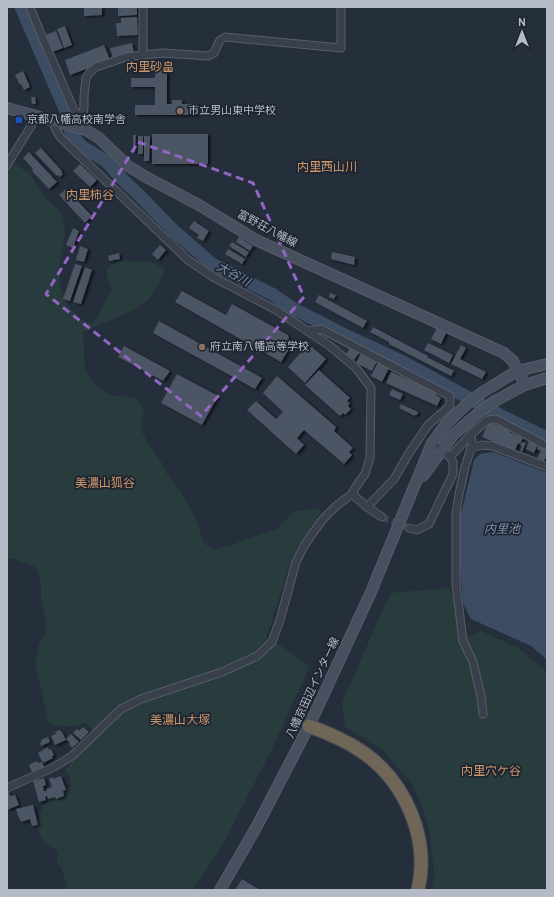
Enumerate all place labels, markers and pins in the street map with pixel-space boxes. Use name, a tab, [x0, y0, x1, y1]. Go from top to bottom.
place label: 市立男山東中学校	[188, 104, 276, 118]
marker: 市立男山東中学校	[175, 106, 185, 116]
place label: 京都八幡高校南学舎	[27, 113, 126, 127]
marker: 京都八幡高校南学舎	[14, 115, 24, 125]
place label: 府立南八幡高等学校	[210, 340, 309, 354]
marker: 府立南八幡高等学校	[197, 342, 207, 352]

